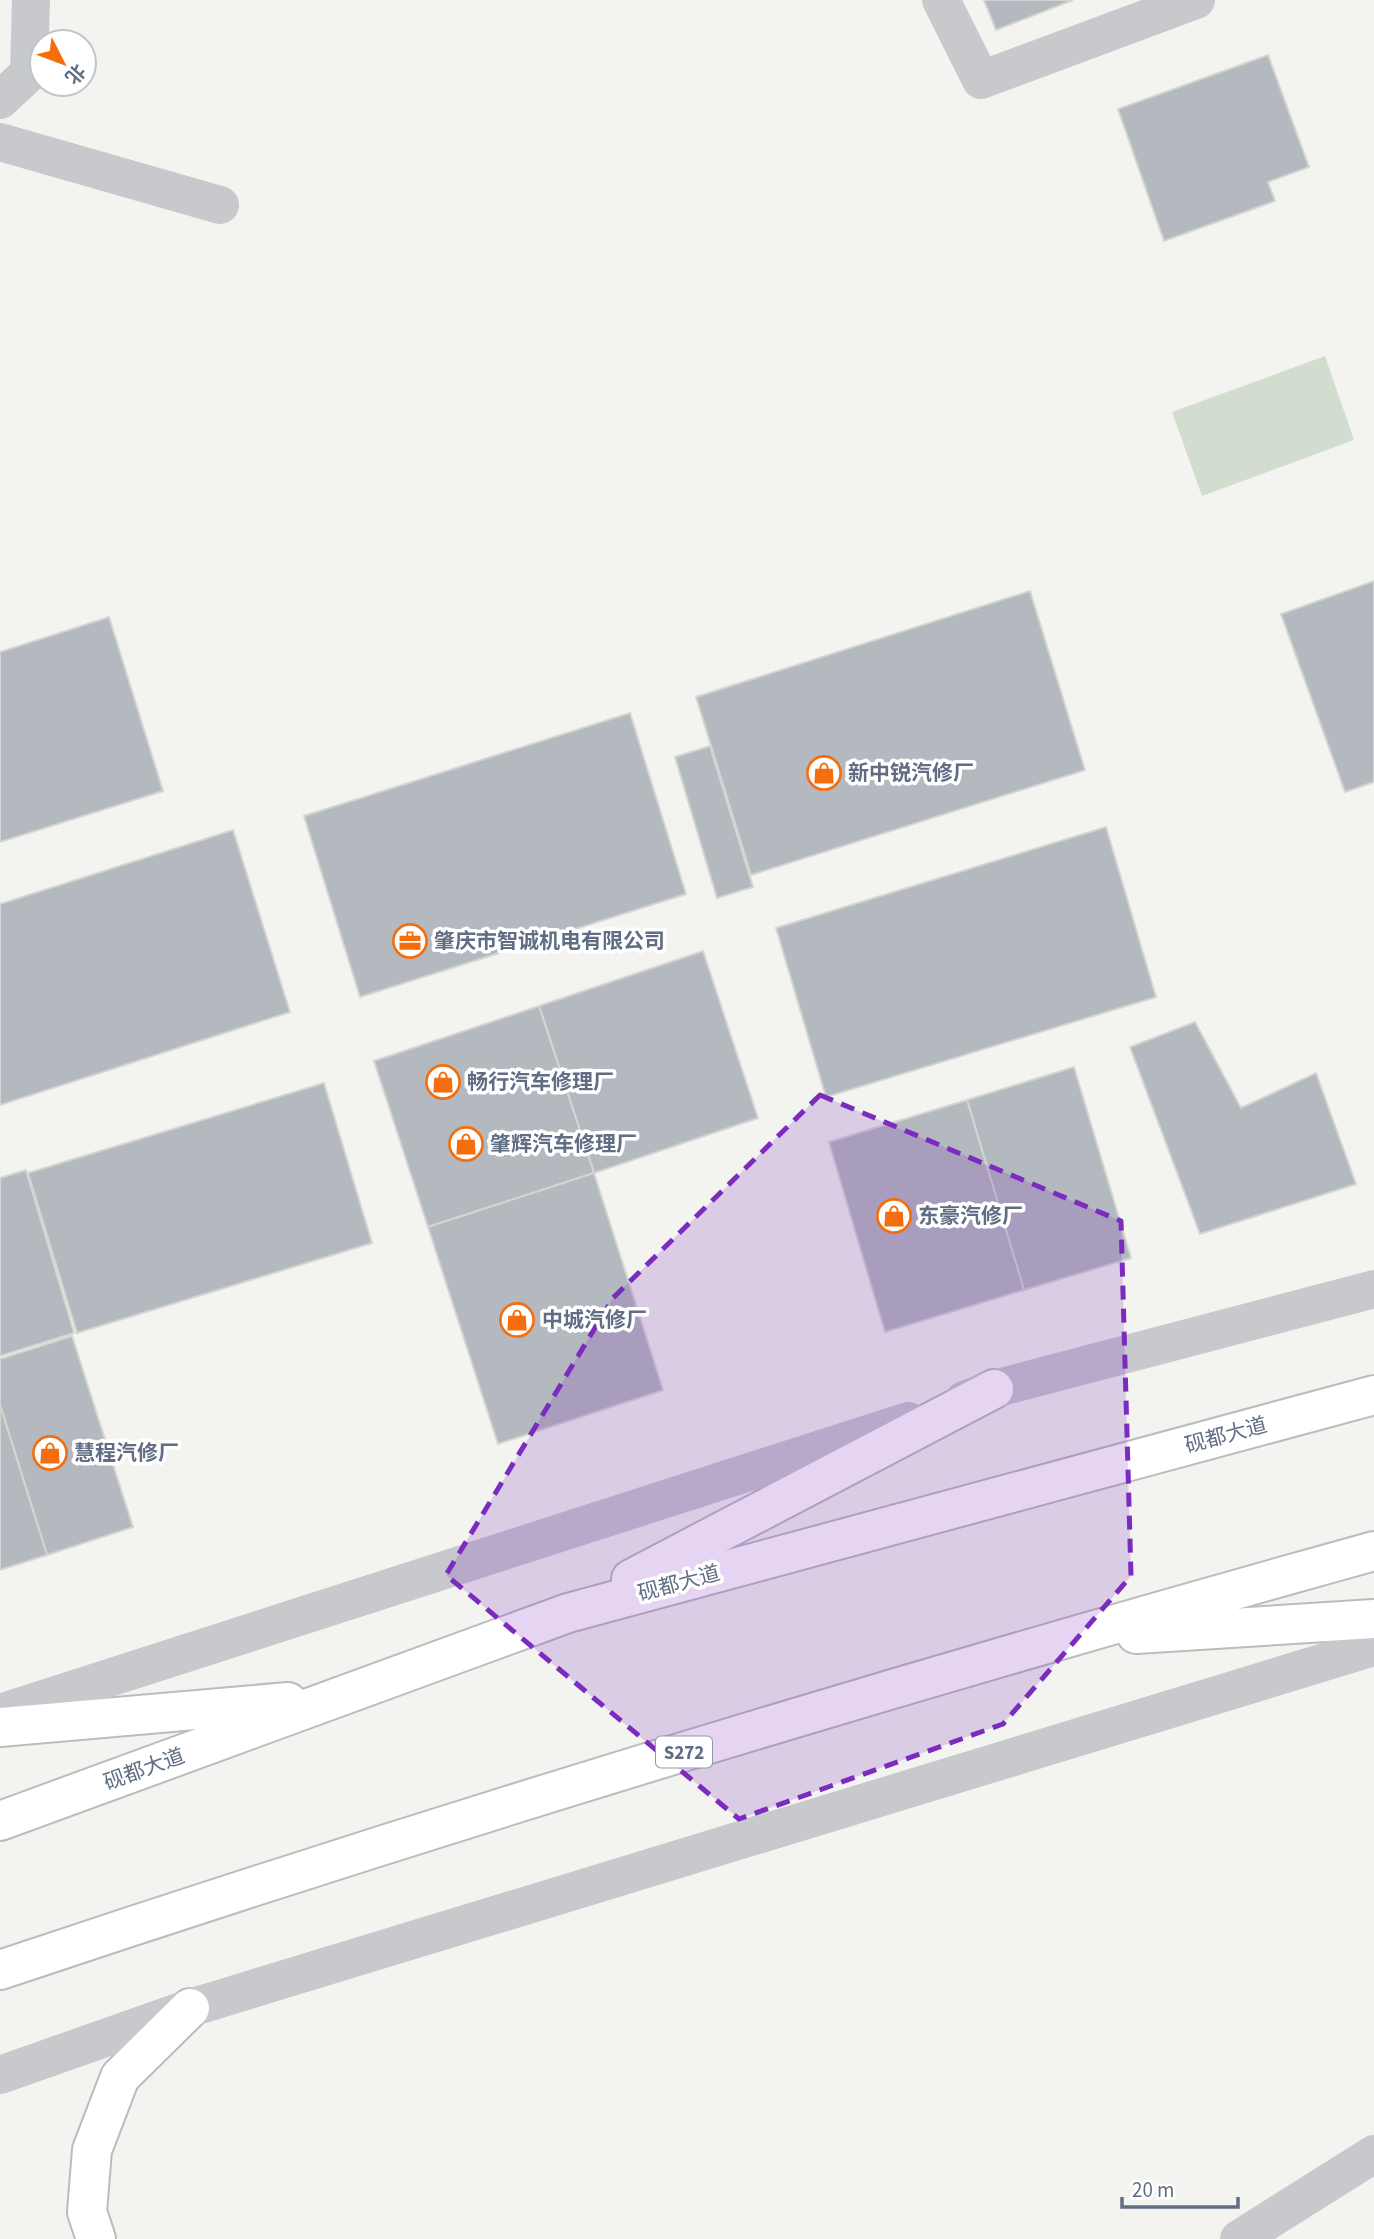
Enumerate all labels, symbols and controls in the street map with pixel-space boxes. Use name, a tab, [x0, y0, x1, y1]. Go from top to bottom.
north arrow	[28, 28, 98, 98]
text: 北	[58, 57, 91, 89]
shop icon: 新中锐汽修厂	[805, 754, 843, 792]
place label: 新中锐汽修厂	[848, 758, 974, 788]
office icon: 肇庆市智诚机电有限公司	[391, 922, 429, 960]
place label: 肇庆市智诚机电有限公司	[434, 926, 665, 956]
shop icon: 畅行汽车修理厂	[424, 1063, 462, 1101]
place label: 畅行汽车修理厂	[467, 1067, 614, 1097]
shop icon: 肇辉汽车修理厂	[447, 1125, 485, 1163]
place label: 肇辉汽车修理厂	[490, 1129, 637, 1159]
shop icon: 东豪汽修厂	[875, 1197, 913, 1235]
place label: 东豪汽修厂	[918, 1201, 1023, 1231]
shop icon: 中城汽修厂	[498, 1301, 536, 1339]
place label: 中城汽修厂	[542, 1305, 647, 1335]
street label: 砚都大道	[1182, 1410, 1270, 1460]
shop icon: 慧程汽修厂	[31, 1434, 69, 1472]
place label: 慧程汽修厂	[74, 1438, 179, 1468]
street label: 砚都大道	[635, 1558, 723, 1608]
road number: S272	[656, 1736, 712, 1768]
street label: 砚都大道	[99, 1741, 189, 1797]
scale bar	[1122, 2166, 1238, 2210]
text: 20 m	[1132, 2175, 1174, 2205]

